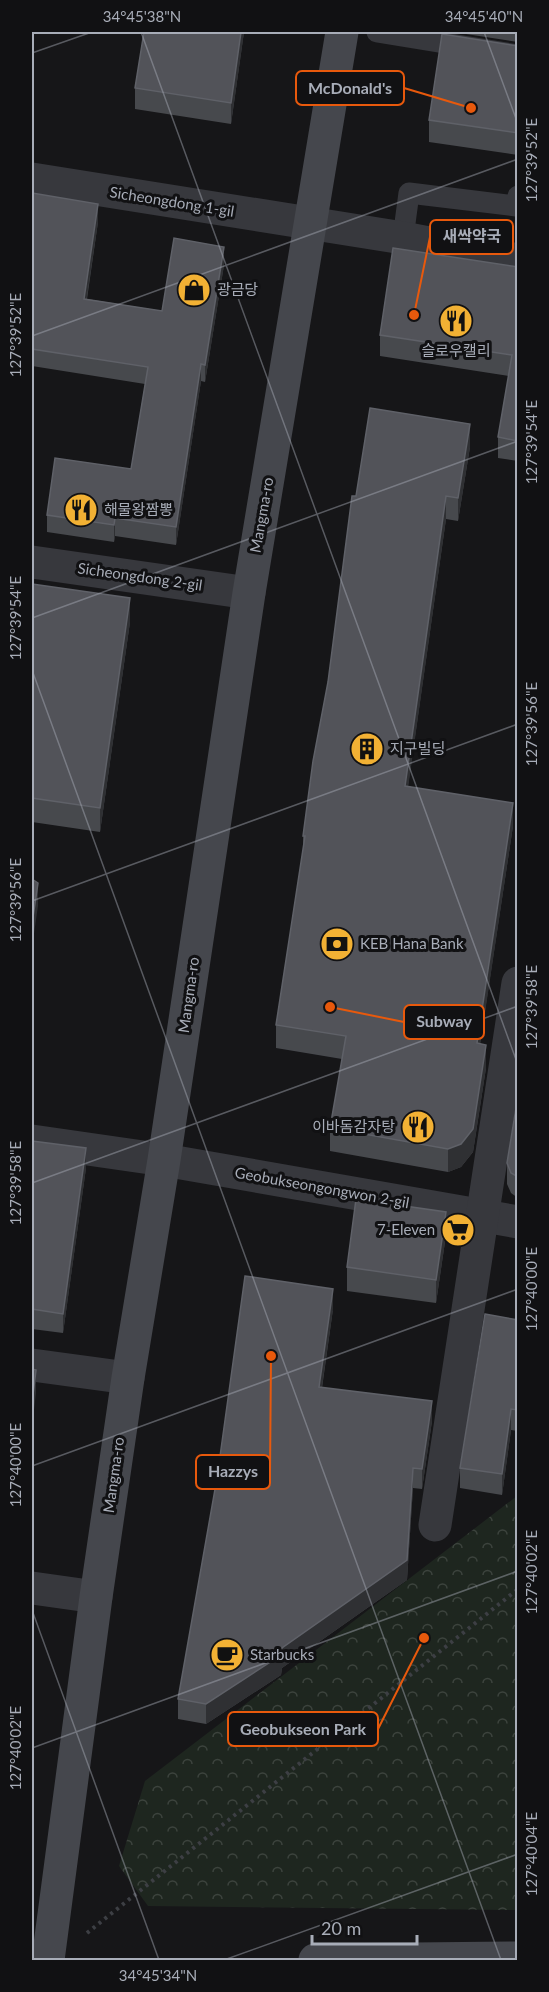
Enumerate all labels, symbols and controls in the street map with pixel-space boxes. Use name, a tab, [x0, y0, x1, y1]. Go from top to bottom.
text: 34°45'38"N	[103, 7, 181, 25]
text: 34°45'40"N	[445, 7, 523, 25]
callout: McDonald's	[296, 71, 404, 105]
text: McDonald's	[308, 78, 392, 97]
text: 127°39'52"E	[522, 118, 540, 202]
street label: Sicheongdong 1-gil	[109, 182, 236, 220]
callout: 새싹약국	[430, 220, 513, 254]
text: 새싹약국	[443, 226, 501, 245]
shop icon: 광금당	[176, 272, 212, 308]
place label: 광금당	[217, 280, 259, 298]
text: 127°39'52"E	[6, 293, 24, 377]
restaurant icon: 슬로우캘리	[438, 303, 474, 339]
place label: 슬로우캘리	[421, 341, 491, 359]
text: 127°39'54"E	[522, 400, 540, 484]
street label: Mangma-ro	[246, 476, 277, 554]
restaurant icon: 해물왕짬뽕	[63, 492, 99, 528]
place label: 해물왕짬뽕	[104, 500, 173, 518]
street label: Sicheongdong 2-gil	[77, 558, 204, 594]
text: 127°39'54"E	[6, 576, 24, 660]
text: 127°39'56"E	[522, 682, 540, 766]
building icon: 지구빌딩	[349, 731, 385, 767]
place label: 지구빌딩	[390, 739, 445, 757]
text: 127°39'56"E	[6, 858, 24, 942]
bank icon: KEB Hana Bank	[319, 926, 355, 962]
place label: KEB Hana Bank	[360, 934, 464, 952]
street label: Mangma-ro	[174, 956, 202, 1034]
text: 127°39'58"E	[522, 965, 540, 1049]
callout: Subway	[404, 1005, 484, 1039]
text: Subway	[416, 1011, 472, 1030]
restaurant icon: 이바돔감자탕	[400, 1109, 436, 1145]
place label: 이바돔감자탕	[312, 1117, 395, 1135]
text: 127°39'58"E	[6, 1141, 24, 1225]
street label: Geobukseongongwon 2-gil	[233, 1163, 411, 1211]
supermarket icon: 7-Eleven	[440, 1212, 476, 1248]
place label: 7-Eleven	[377, 1220, 435, 1238]
text: 127°40'00"E	[522, 1247, 540, 1331]
text: 127°40'00"E	[6, 1423, 24, 1507]
street label: Mangma-ro	[99, 1436, 127, 1514]
callout: Hazzys	[196, 1455, 270, 1489]
text: Hazzys	[208, 1461, 258, 1480]
text: 127°40'02"E	[522, 1530, 540, 1614]
cafe icon: Starbucks	[209, 1637, 245, 1673]
place label: Starbucks	[250, 1645, 314, 1663]
text: 127°40'02"E	[6, 1706, 24, 1790]
callout: Geobukseon Park	[228, 1712, 378, 1746]
text: Geobukseon Park	[240, 1719, 366, 1738]
text: 127°40'04"E	[522, 1812, 540, 1896]
scale bar	[312, 1908, 417, 1946]
text: 20 m	[321, 1917, 361, 1939]
text: 34°45'34"N	[119, 1966, 197, 1984]

